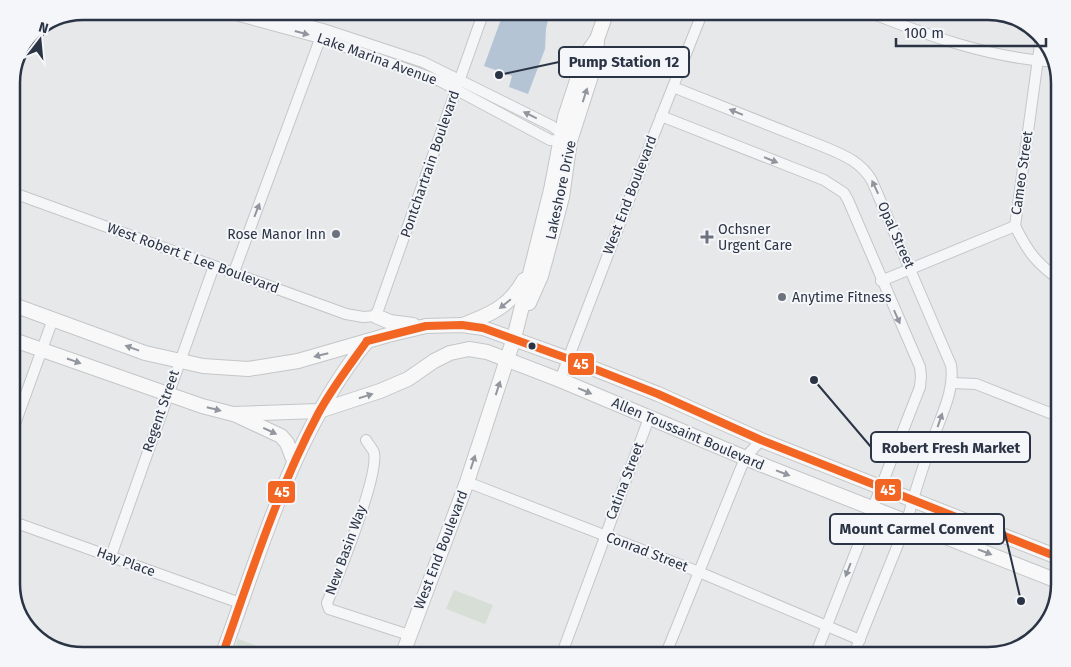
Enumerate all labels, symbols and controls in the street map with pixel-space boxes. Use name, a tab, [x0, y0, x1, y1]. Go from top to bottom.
north arrow	[15, 15, 65, 65]
scale bar	[896, 15, 1046, 47]
text: N	[37, 19, 50, 37]
text: 100 m	[904, 24, 944, 42]
one-way arrow	[294, 29, 309, 37]
street label: Lake Marina Avenue	[315, 29, 439, 89]
callout: Pump Station 12	[559, 47, 689, 77]
text: Pump Station 12	[569, 53, 679, 71]
one-way arrow	[582, 87, 590, 102]
street label: Pontchartrain Boulevard	[397, 88, 463, 240]
one-way arrow	[729, 107, 743, 115]
one-way arrow	[522, 111, 537, 119]
street label: Cameo Street	[1008, 129, 1036, 216]
street label: West End Boulevard	[599, 133, 661, 257]
street label: Lakeshore Drive	[542, 139, 580, 241]
one-way arrow	[764, 156, 778, 164]
one-way arrow	[871, 180, 879, 195]
street label: Opal Street	[874, 199, 919, 272]
one-way arrow	[253, 202, 261, 217]
street label: West Robert E Lee Boulevard	[105, 219, 281, 297]
place label: Ochsner Urgent Care	[718, 221, 792, 254]
place label: Rose Manor Inn	[227, 226, 326, 243]
marker: Rose Manor Inn	[330, 228, 342, 240]
marker: Ochsner Urgent Care	[700, 230, 714, 244]
place label: Anytime Fitness	[792, 289, 892, 306]
marker: Anytime Fitness	[776, 291, 788, 303]
one-way arrow	[498, 299, 511, 310]
one-way arrow	[894, 310, 902, 324]
unlabelled marker	[527, 341, 537, 351]
one-way arrow	[124, 344, 139, 352]
one-way arrow	[313, 351, 328, 359]
line badge: 45	[567, 352, 595, 376]
text: 45	[573, 356, 589, 373]
one-way arrow	[67, 358, 82, 366]
street label: Regent Street	[139, 367, 183, 454]
one-way arrow	[494, 381, 502, 396]
one-way arrow	[578, 387, 592, 395]
one-way arrow	[358, 392, 373, 399]
street label: Allen Toussaint Boulevard	[609, 394, 767, 474]
one-way arrow	[206, 405, 221, 413]
one-way arrow	[937, 412, 944, 427]
one-way arrow	[263, 427, 277, 435]
callout: Robert Fresh Market	[871, 432, 1030, 462]
street label: Catina Street	[602, 439, 648, 522]
text: Robert Fresh Market	[882, 439, 1021, 457]
one-way arrow	[470, 455, 478, 470]
one-way arrow	[776, 470, 790, 478]
line badge: 45	[874, 478, 902, 502]
line badge: 45	[267, 480, 296, 504]
text: 45	[880, 482, 896, 499]
text: 45	[274, 484, 290, 501]
street label: West End Boulevard	[410, 488, 472, 612]
street label: New Basin Way	[322, 502, 370, 597]
callout: Mount Carmel Convent	[830, 514, 1004, 544]
text: Mount Carmel Convent	[840, 520, 995, 538]
street label: Conrad Street	[604, 529, 691, 576]
street label: Hay Place	[94, 544, 158, 580]
one-way arrow	[978, 548, 993, 556]
one-way arrow	[844, 563, 852, 577]

